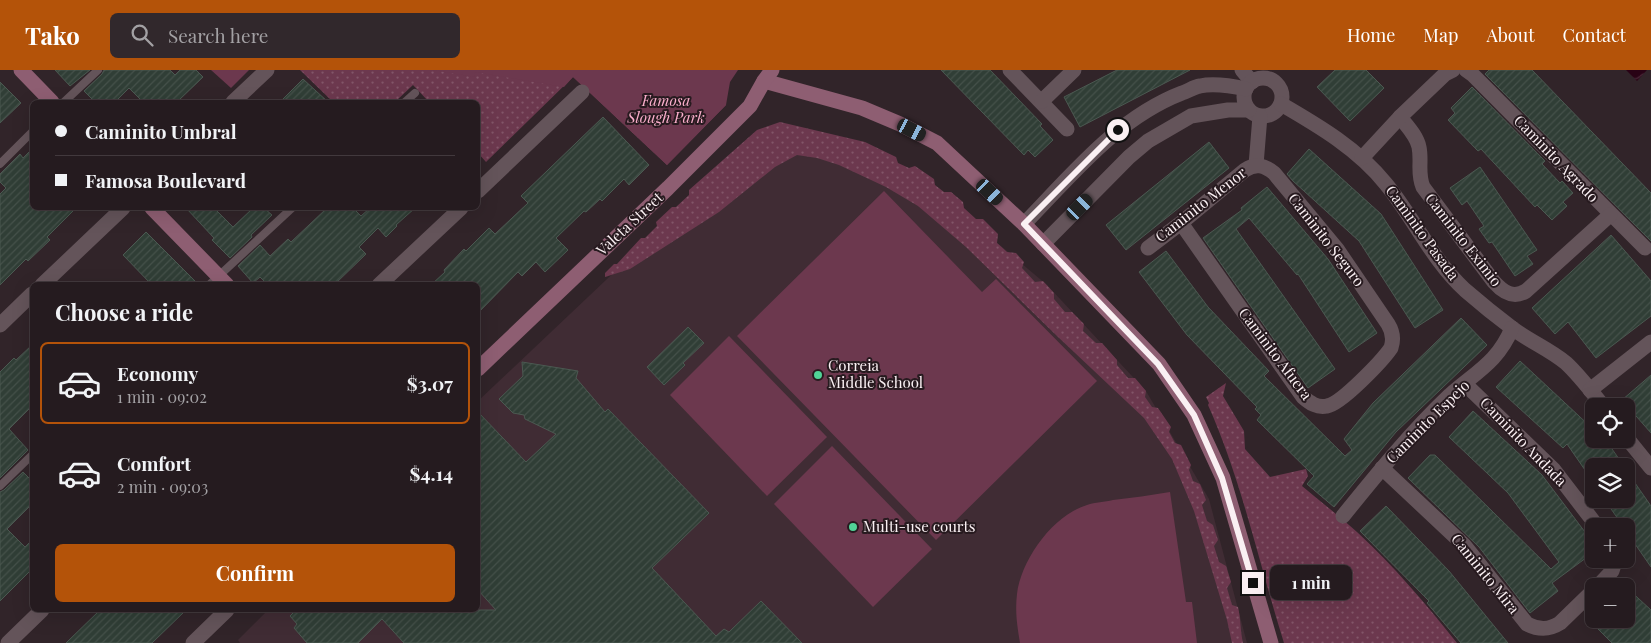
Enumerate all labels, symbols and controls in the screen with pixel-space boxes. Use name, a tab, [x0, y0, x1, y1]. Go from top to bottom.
search box	[110, 13, 460, 58]
text: Tako	[25, 19, 80, 51]
icon: search	[128, 21, 156, 49]
text: Search here	[168, 22, 268, 48]
text: Home	[1347, 23, 1395, 47]
text: Map	[1423, 23, 1458, 47]
text: About	[1486, 23, 1535, 47]
text: Contact	[1563, 23, 1626, 47]
park label: Famosa Slough Park	[626, 90, 705, 127]
street label: Caminito Agrado	[1510, 110, 1604, 206]
car	[895, 117, 928, 143]
text: Caminito Umbral	[85, 118, 237, 144]
route start	[1107, 119, 1129, 141]
street label: Caminito Menor	[1151, 162, 1250, 246]
text: Famosa Boulevard	[85, 167, 246, 193]
car	[973, 176, 1006, 208]
street label: Caminito Pasada	[1382, 181, 1464, 284]
street label: Valeta Street	[591, 187, 667, 260]
street label: Caminito Seguro	[1284, 189, 1369, 290]
street label: Caminito Eximio	[1421, 189, 1507, 290]
car	[1064, 191, 1095, 223]
text: Choose a ride	[55, 297, 193, 327]
street label: Caminito Afuera	[1235, 303, 1317, 404]
place label: Correia Middle School	[828, 355, 923, 392]
text: Economy	[117, 360, 198, 386]
icon: car	[57, 361, 102, 406]
marker: Correia Middle School	[812, 369, 824, 381]
text: $3.07	[407, 370, 453, 396]
street label: Caminito Espejo	[1381, 375, 1473, 467]
text: 1 min · 09:02	[117, 386, 207, 407]
street label: Caminito Andada	[1476, 392, 1572, 490]
map controls	[1585, 398, 1635, 628]
button: locate	[1585, 398, 1635, 448]
text: Comfort	[117, 450, 191, 476]
icon: car	[57, 451, 102, 496]
button: layers	[1585, 458, 1635, 508]
text: $4.14	[410, 460, 453, 486]
text: 2 min · 09:03	[117, 476, 208, 497]
place label: Multi-use courts	[863, 516, 976, 536]
button: +	[1585, 518, 1635, 568]
marker: Multi-use courts	[847, 521, 859, 533]
street label: Caminito Mira	[1447, 529, 1525, 618]
button: Confirm	[55, 544, 455, 602]
callout: 1 min	[1270, 566, 1353, 600]
route end	[1242, 572, 1264, 594]
text: 1 min	[1291, 572, 1331, 593]
button: −	[1585, 578, 1635, 628]

